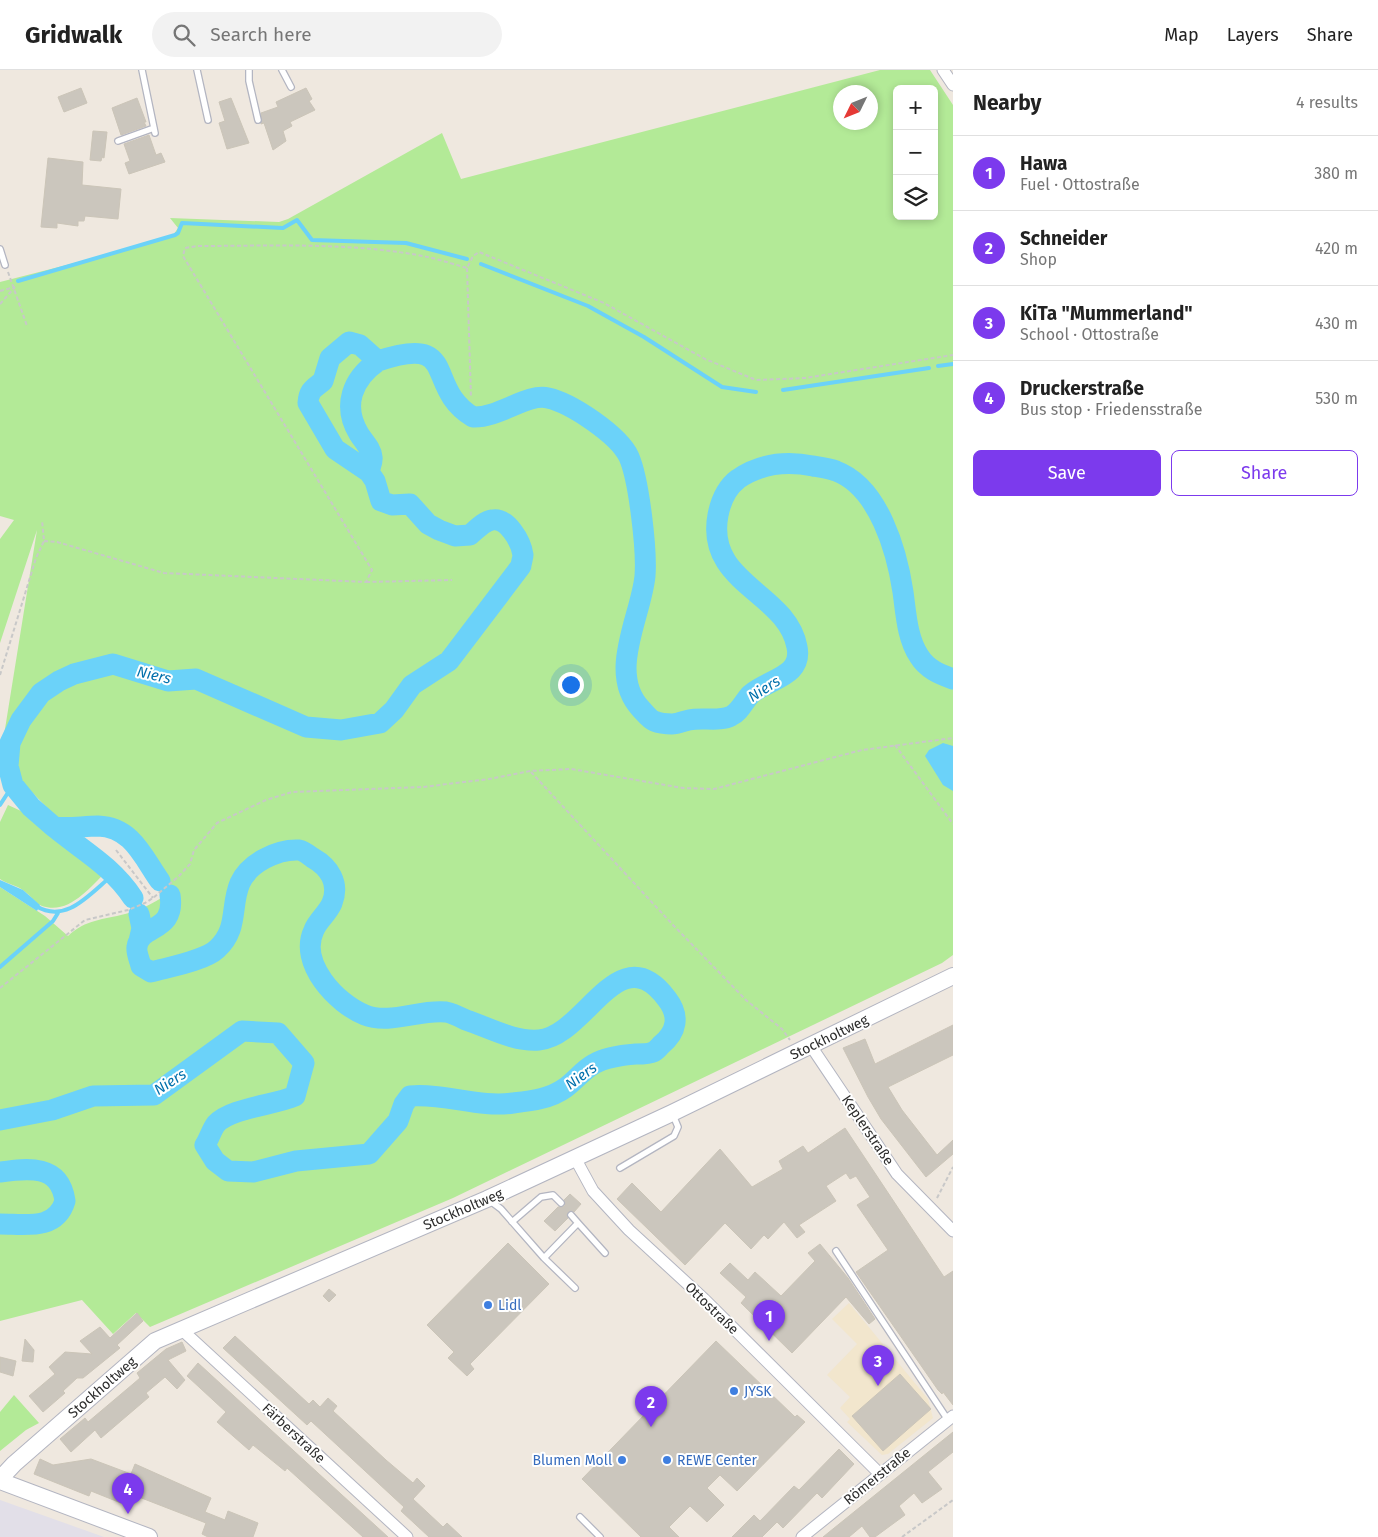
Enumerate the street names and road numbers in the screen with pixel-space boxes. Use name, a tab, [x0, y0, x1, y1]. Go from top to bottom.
street label: Stockholtweg	[787, 1011, 872, 1064]
street label: Keplerstraße	[838, 1092, 897, 1169]
street label: Stockholtweg	[421, 1185, 506, 1234]
street label: Ottostraße	[681, 1279, 742, 1338]
street label: Stockholtweg	[65, 1353, 141, 1422]
street label: Färberstraße	[259, 1400, 329, 1467]
street label: Römerstraße	[840, 1444, 914, 1509]

